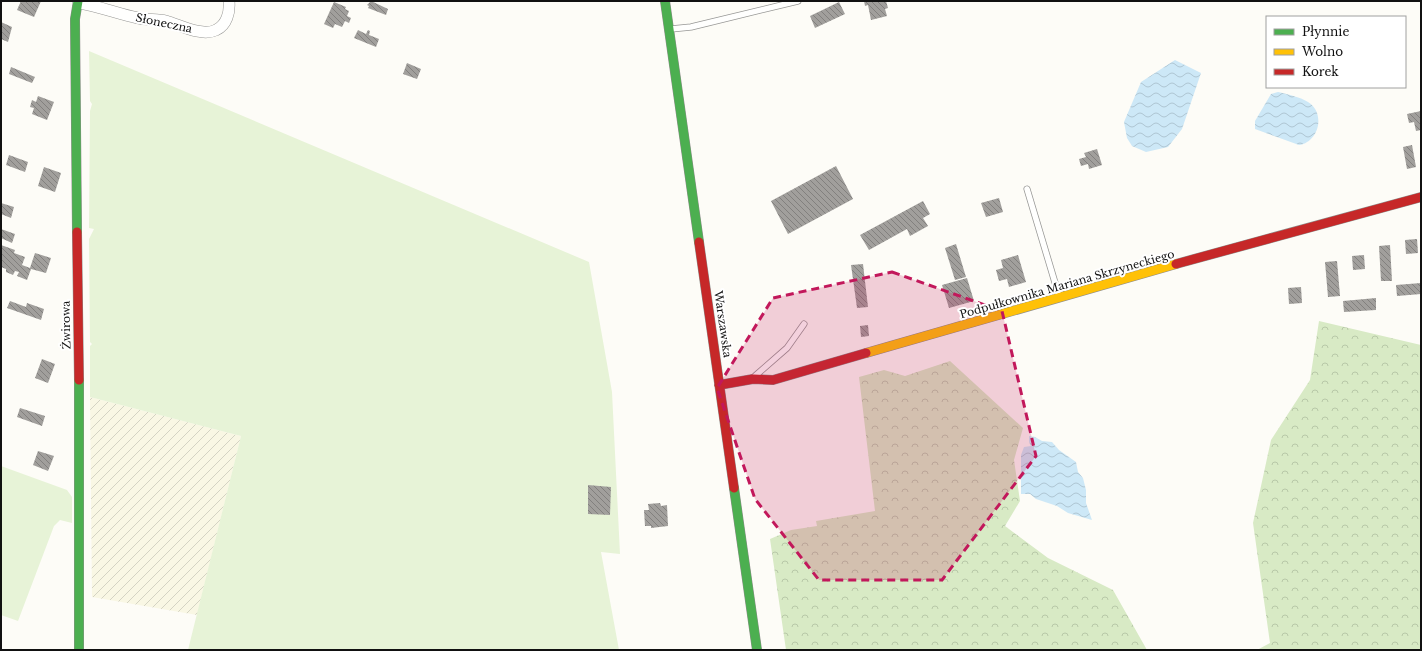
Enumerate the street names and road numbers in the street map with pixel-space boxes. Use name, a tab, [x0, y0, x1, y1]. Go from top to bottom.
street label: Słoneczna	[134, 10, 194, 36]
street label: Podpułkownika Mariana Skrzyneckiego	[958, 247, 1176, 321]
street label: Warszawska	[711, 289, 735, 359]
street label: Żwirowa	[59, 300, 73, 349]

